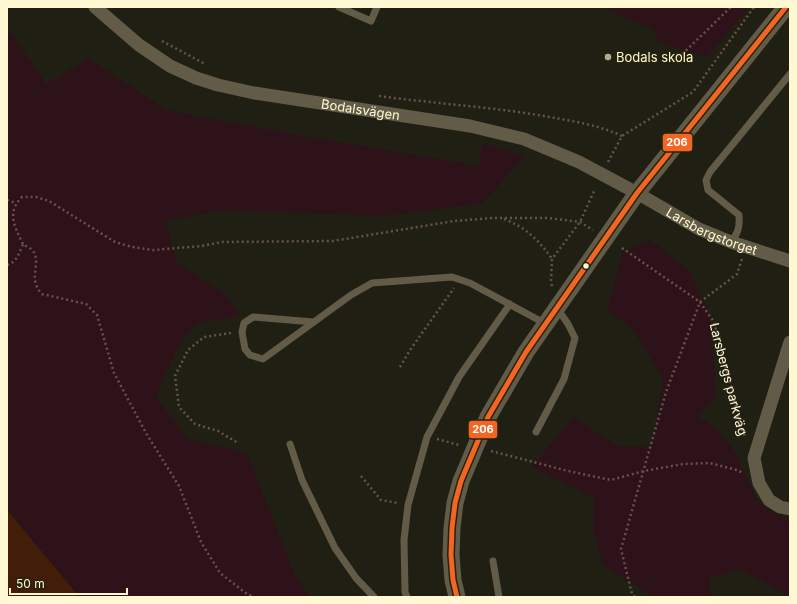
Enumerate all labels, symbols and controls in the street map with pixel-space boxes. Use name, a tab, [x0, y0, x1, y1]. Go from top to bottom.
place label: Bodals skola	[616, 49, 693, 65]
marker: Bodals skola	[603, 52, 613, 62]
street label: Bodalsvägen	[320, 95, 401, 123]
line badge: 206	[662, 133, 693, 152]
text: 206	[666, 135, 688, 149]
street label: Larsbergstorget	[664, 204, 759, 258]
unlabelled marker	[581, 261, 591, 271]
street label: Larsbergs parkväg	[707, 321, 751, 438]
line badge: 206	[468, 420, 498, 439]
text: 206	[472, 422, 494, 436]
scale bar	[10, 570, 127, 596]
text: 50 m	[16, 576, 45, 591]

